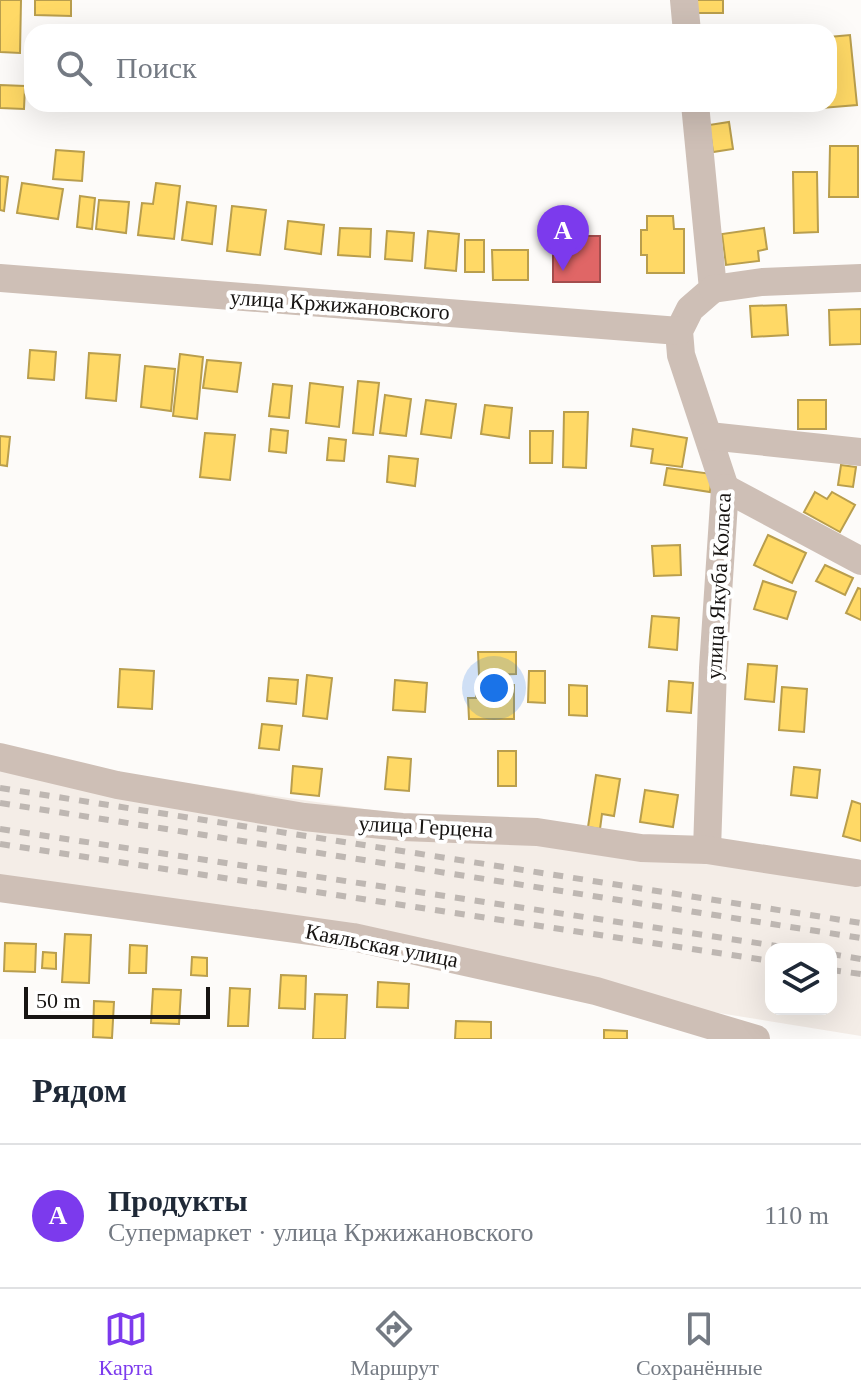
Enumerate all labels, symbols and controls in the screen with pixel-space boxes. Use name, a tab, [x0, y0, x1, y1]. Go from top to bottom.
search box	[24, 24, 837, 112]
icon: search	[52, 46, 96, 90]
text: Поиск	[116, 51, 197, 84]
pin: A	[537, 205, 589, 271]
street label: улица Кржижановского	[229, 284, 451, 325]
street label: улица Якуба Коласа	[701, 492, 736, 680]
your location	[474, 668, 514, 708]
street label: улица Герцена	[358, 810, 494, 843]
street label: Каяльская улица	[303, 918, 461, 973]
map controls	[765, 943, 837, 1015]
button: layers	[765, 943, 837, 1015]
scale bar	[24, 983, 210, 1019]
text: 50 m	[36, 988, 81, 1013]
text: Рядом	[32, 1072, 127, 1109]
text: Продукты	[108, 1184, 248, 1217]
text: A	[49, 1201, 67, 1230]
text: 110 m	[764, 1201, 829, 1230]
text: Супермаркет · улица Кржижановского	[108, 1218, 533, 1247]
tab: Карта	[99, 1307, 153, 1381]
tab: Маршрут	[350, 1307, 439, 1381]
tab: Сохранённые	[636, 1307, 762, 1381]

